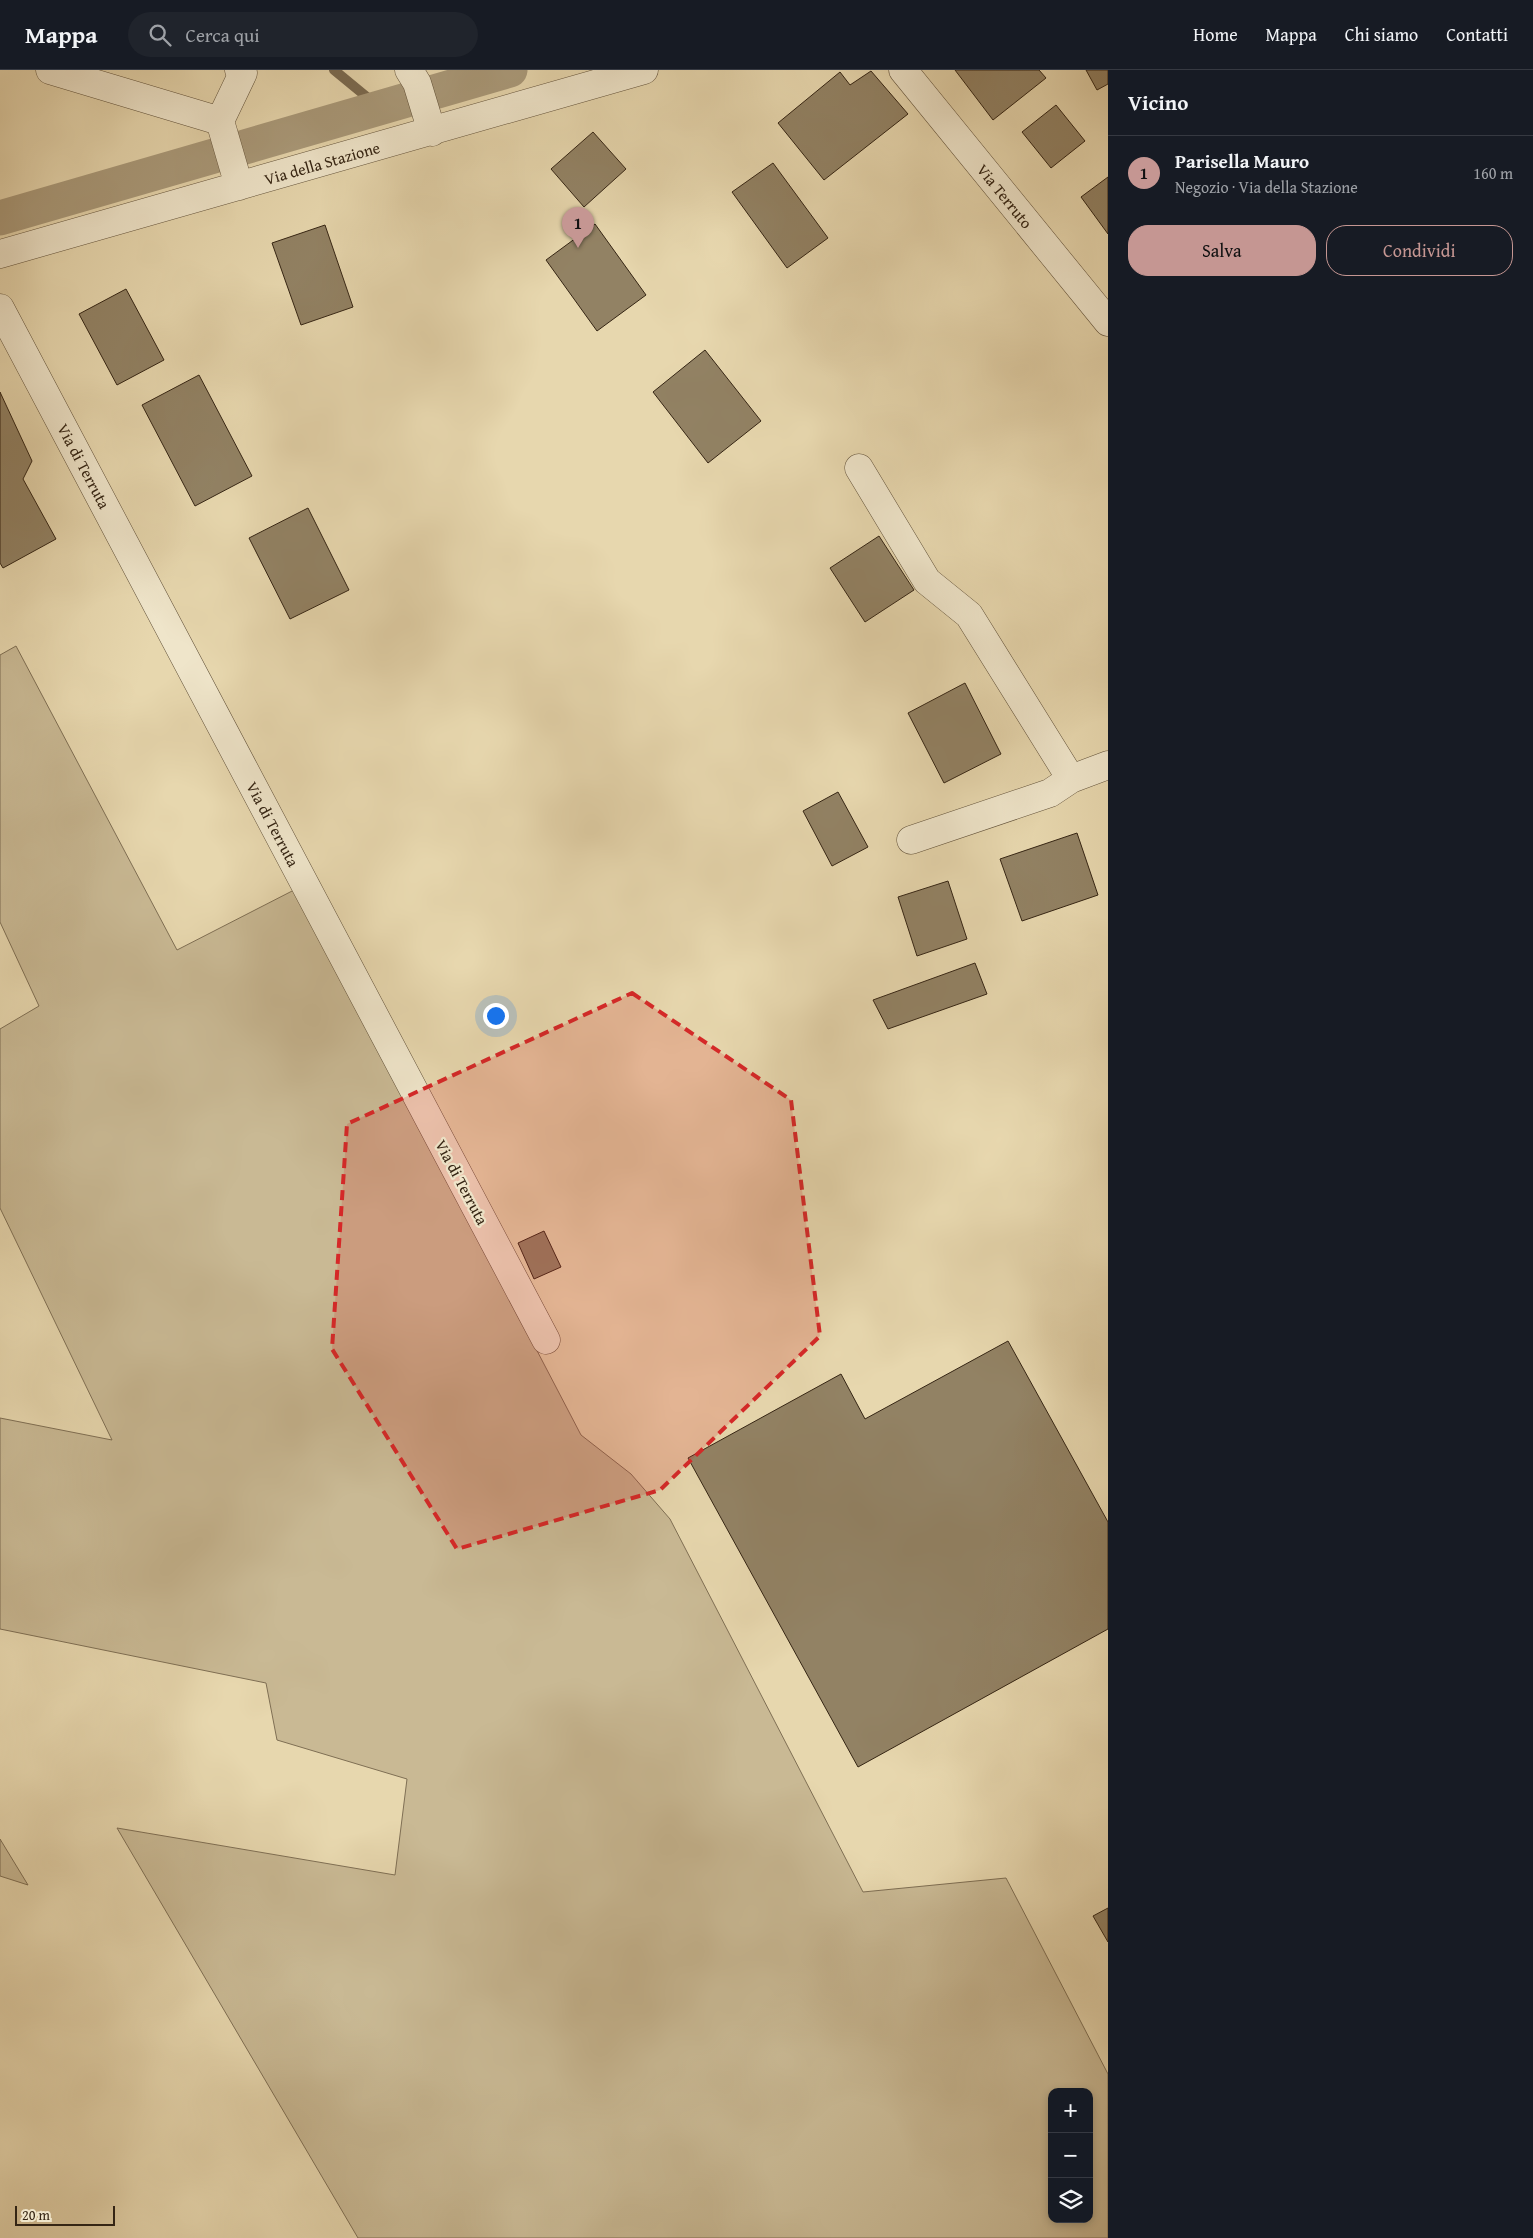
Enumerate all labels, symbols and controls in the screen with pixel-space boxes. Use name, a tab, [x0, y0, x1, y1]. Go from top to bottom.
search box	[128, 12, 478, 57]
text: Mappa	[25, 17, 98, 52]
icon: search	[146, 21, 174, 49]
text: Cerca qui	[186, 21, 260, 49]
text: Home	[1193, 21, 1238, 48]
text: Mappa	[1266, 21, 1317, 48]
text: Chi siamo	[1345, 21, 1418, 48]
text: Contatti	[1446, 21, 1508, 48]
text: Vicino	[1128, 87, 1188, 118]
street label: Via della Stazione	[261, 135, 383, 191]
text: Parisella Mauro	[1175, 147, 1309, 175]
street label: Via Terruto	[971, 158, 1039, 234]
text: 1	[1140, 161, 1148, 185]
text: 160 m	[1473, 161, 1513, 185]
text: Negozio · Via della Stazione	[1175, 175, 1358, 199]
pin: 1	[562, 207, 594, 248]
button: Salva	[1128, 225, 1316, 276]
button: Condividi	[1326, 225, 1513, 276]
street label: Via di Terruta	[51, 419, 117, 513]
street label: Via di Terruta	[240, 777, 306, 871]
your location	[483, 1003, 509, 1029]
street label: Via di Terruta	[429, 1135, 495, 1229]
map controls	[1048, 2088, 1093, 2223]
button: +	[1048, 2088, 1093, 2133]
button: −	[1048, 2133, 1093, 2178]
button: layers	[1048, 2178, 1093, 2223]
scale bar	[15, 2203, 115, 2226]
text: 20 m	[22, 2205, 50, 2225]

